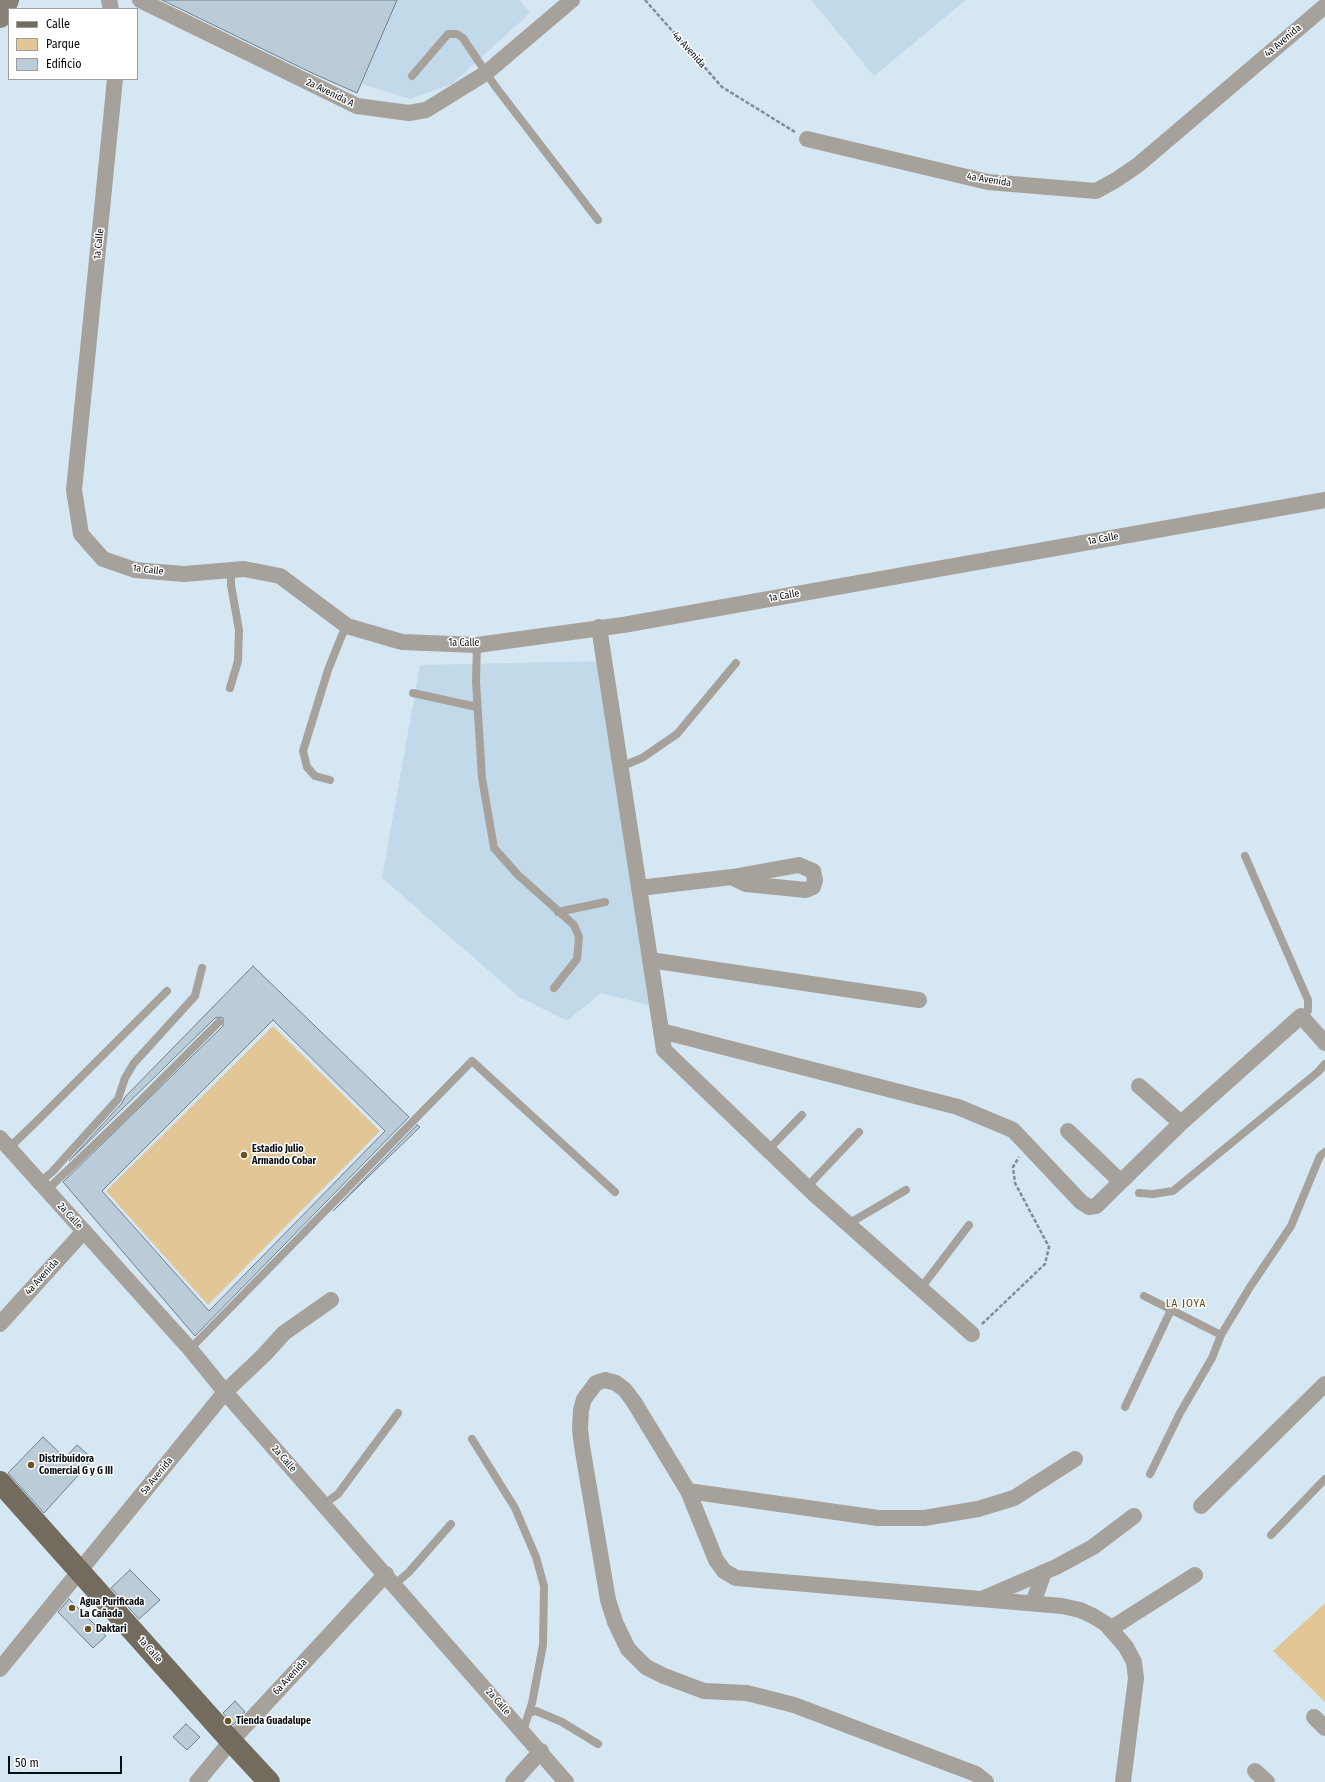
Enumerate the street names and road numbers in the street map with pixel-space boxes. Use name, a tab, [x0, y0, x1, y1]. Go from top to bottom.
street label: 4a Avenida	[1262, 22, 1304, 60]
street label: 4a Avenida	[670, 29, 708, 71]
street label: 2a Avenida A	[304, 76, 356, 110]
street label: 4a Avenida	[966, 171, 1012, 189]
street label: 1a Calle	[91, 228, 107, 260]
street label: 1a Calle	[1087, 530, 1119, 548]
street label: 1a Calle	[132, 562, 164, 578]
street label: 1a Calle	[768, 587, 800, 605]
street label: 1a Calle	[448, 637, 480, 649]
street label: 2a Calle	[55, 1200, 85, 1232]
street label: 4a Avenida	[23, 1256, 61, 1298]
street label: 2a Calle	[269, 1443, 299, 1475]
street label: 5a Avenida	[138, 1455, 176, 1497]
street label: 1a Calle	[135, 1634, 165, 1666]
street label: 6a Avenida	[270, 1657, 310, 1697]
street label: 2a Calle	[483, 1686, 513, 1718]

